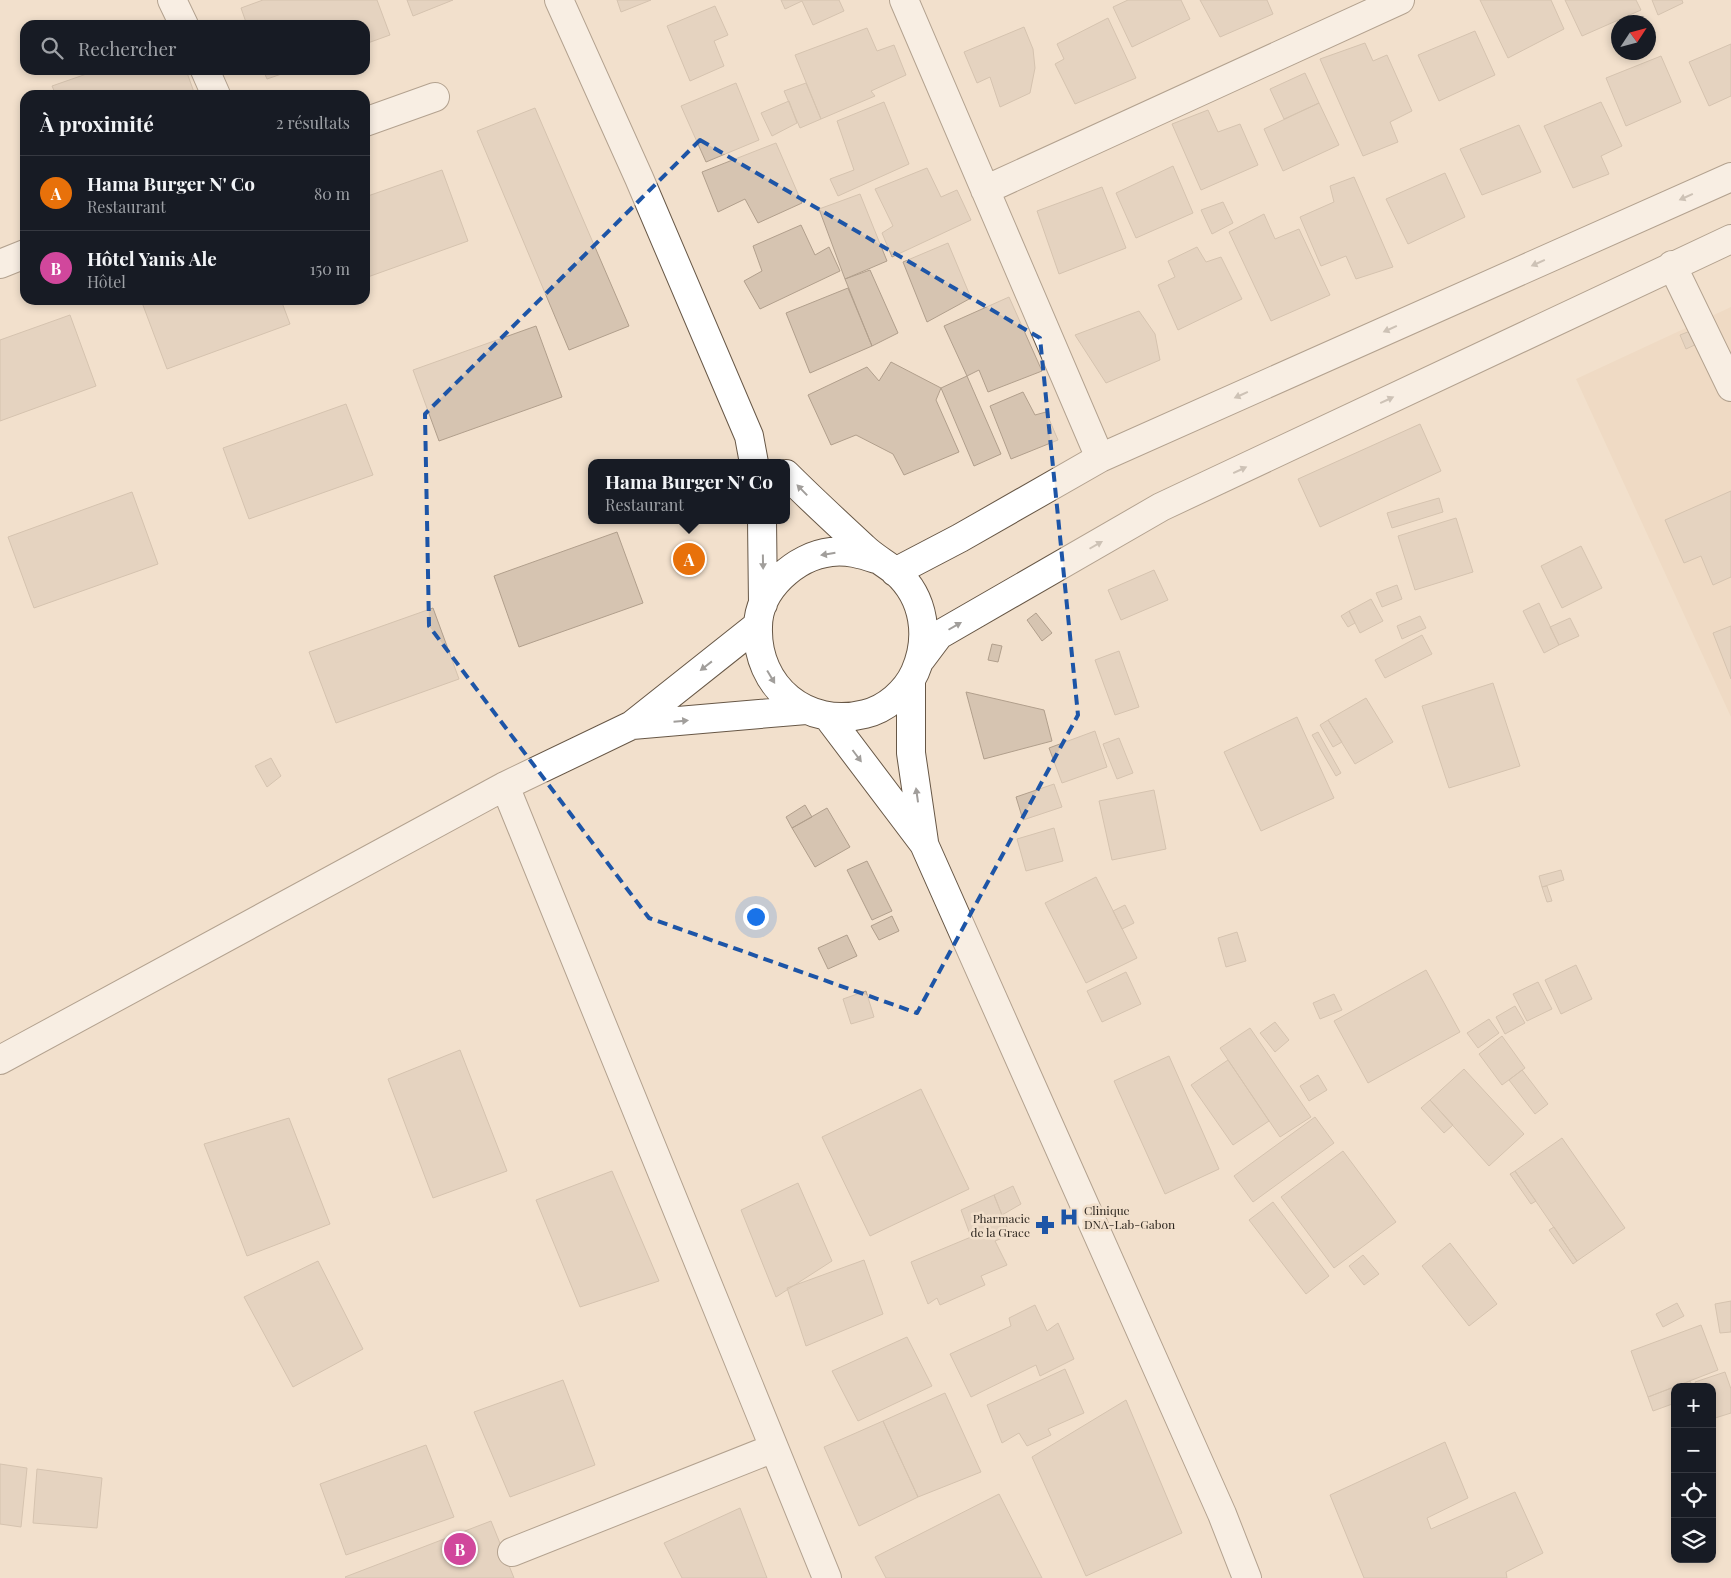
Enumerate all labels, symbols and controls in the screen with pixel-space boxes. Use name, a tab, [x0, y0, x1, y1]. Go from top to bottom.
north arrow	[1611, 15, 1656, 60]
search box	[20, 20, 370, 75]
icon: search	[38, 34, 66, 62]
text: Rechercher	[78, 35, 177, 61]
text: À proximité	[40, 109, 154, 137]
text: 2 résultats	[276, 112, 350, 133]
text: Hama Burger N' Co	[87, 170, 255, 196]
text: A	[51, 183, 61, 204]
text: 80 m	[314, 183, 350, 204]
one-way arrow	[1679, 193, 1693, 201]
text: Restaurant	[87, 196, 166, 217]
text: Hôtel Yanis Ale	[87, 245, 217, 271]
text: B	[51, 258, 61, 279]
text: 150 m	[310, 258, 350, 279]
one-way arrow	[1531, 259, 1545, 267]
text: Hôtel	[87, 271, 126, 292]
one-way arrow	[1383, 326, 1397, 334]
one-way arrow	[1234, 392, 1248, 400]
one-way arrow	[1380, 396, 1394, 404]
popup	[588, 459, 790, 524]
one-way arrow	[1233, 466, 1247, 474]
text: Hama Burger N' Co	[605, 468, 773, 494]
one-way arrow	[796, 484, 808, 496]
text: Restaurant	[605, 494, 684, 515]
pin: A	[673, 540, 705, 578]
one-way arrow	[1089, 540, 1102, 549]
one-way arrow	[820, 550, 836, 558]
one-way arrow	[759, 554, 767, 570]
one-way arrow	[948, 621, 961, 630]
one-way arrow	[700, 661, 713, 672]
one-way arrow	[767, 670, 776, 683]
one-way arrow	[673, 716, 689, 724]
one-way arrow	[852, 749, 863, 762]
one-way arrow	[913, 787, 921, 803]
your location	[743, 904, 769, 930]
place label: Clinique DNA-Lab-Gabon	[1084, 1202, 1175, 1232]
hospital icon: Clinique DNA-Lab-Gabon	[1058, 1206, 1080, 1228]
place label: Pharmacie de la Grace	[970, 1210, 1030, 1240]
pharmacy icon: Pharmacie de la Grace	[1034, 1214, 1056, 1236]
map controls	[1671, 1383, 1716, 1563]
button: +	[1671, 1383, 1716, 1428]
button: −	[1671, 1428, 1716, 1473]
button: locate	[1671, 1473, 1716, 1518]
button: layers	[1671, 1518, 1716, 1563]
pin: B	[444, 1530, 476, 1568]

